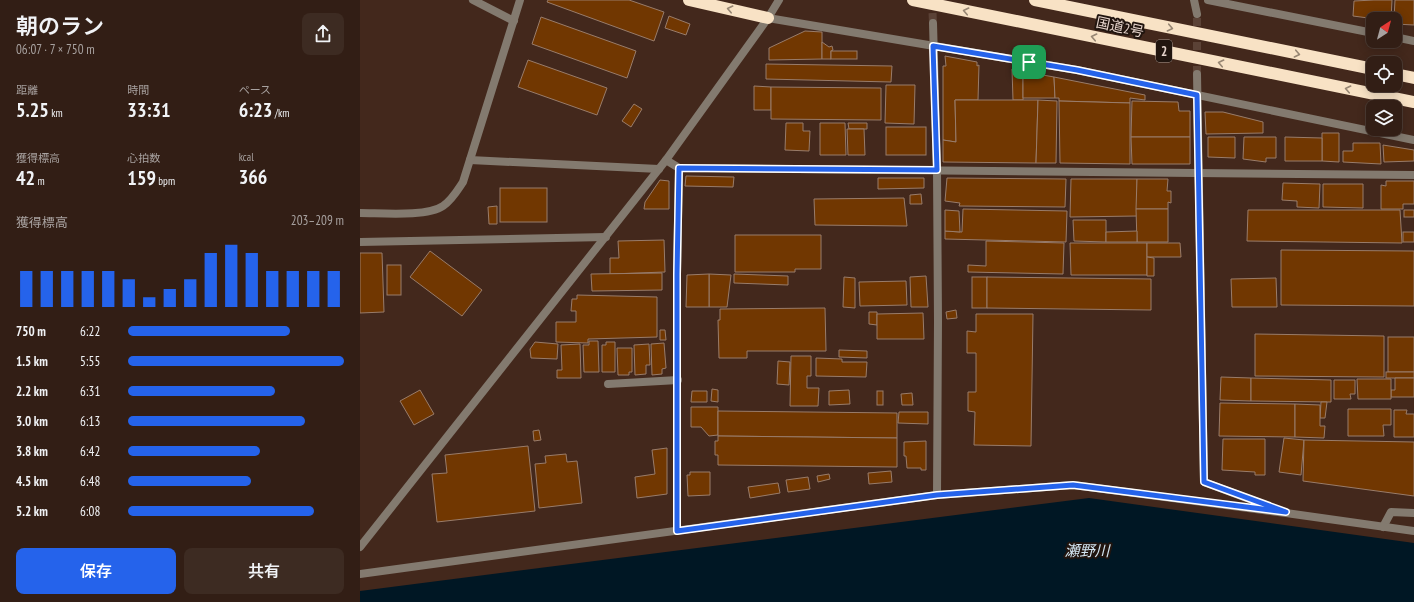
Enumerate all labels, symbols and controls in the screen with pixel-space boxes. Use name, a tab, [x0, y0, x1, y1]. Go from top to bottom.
one-way arrow	[727, 6, 733, 14]
one-way arrow	[963, 7, 969, 15]
text: 朝のラン	[16, 12, 104, 40]
north arrow	[1366, 12, 1402, 48]
map controls	[1366, 12, 1402, 136]
button: share	[302, 13, 344, 55]
street label: 国道2号	[1095, 13, 1145, 41]
one-way arrow	[1167, 23, 1173, 31]
one-way arrow	[1090, 33, 1097, 41]
road number: 2	[1156, 40, 1172, 62]
text: 06:07 · 7 × 750 m	[16, 41, 95, 58]
pin	[1012, 45, 1046, 79]
one-way arrow	[1294, 49, 1300, 57]
icon: arrive	[1018, 51, 1040, 73]
button: locate	[1366, 56, 1402, 92]
one-way arrow	[1218, 59, 1224, 67]
text: 距離	[16, 83, 38, 97]
text: 時間	[127, 83, 149, 97]
text: ペース	[239, 83, 271, 97]
one-way arrow	[1345, 85, 1351, 93]
text: 5.25	[16, 97, 49, 123]
text: 33:31	[127, 97, 171, 123]
text: 6:23	[239, 97, 272, 123]
button: layers	[1366, 100, 1402, 136]
text: km	[49, 106, 63, 120]
text: /km	[272, 106, 289, 120]
text: kcal	[239, 150, 254, 164]
text: 獲得標高	[16, 151, 60, 165]
text: 心拍数	[127, 151, 160, 165]
text: 366	[239, 164, 267, 190]
text: 42	[16, 165, 35, 191]
text: 159	[127, 165, 156, 191]
text: m	[35, 174, 45, 188]
text: bpm	[156, 174, 175, 188]
text: 203–209 m	[291, 212, 344, 229]
text: 獲得標高	[16, 214, 68, 231]
text: 750 m	[16, 323, 46, 340]
text: 6:22	[80, 323, 100, 340]
text: 1.5 km	[16, 353, 48, 370]
text: 5:55	[80, 353, 100, 370]
text: 2.2 km	[16, 383, 48, 400]
text: 6:31	[80, 383, 100, 400]
text: 3.0 km	[16, 413, 48, 430]
text: 6:13	[80, 413, 100, 430]
text: 3.8 km	[16, 443, 48, 460]
text: 6:42	[80, 443, 100, 460]
text: 4.5 km	[16, 473, 48, 490]
text: 6:48	[80, 473, 100, 490]
text: 5.2 km	[16, 503, 48, 520]
text: 6:08	[80, 503, 100, 520]
water label: 瀬野川	[1064, 541, 1111, 560]
button: 保存	[16, 548, 176, 594]
button: 共有	[184, 548, 344, 594]

